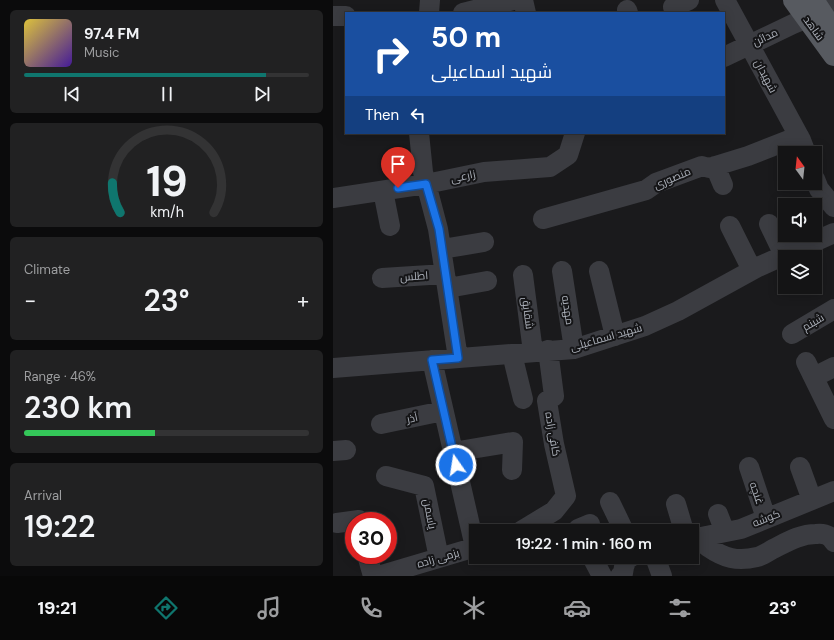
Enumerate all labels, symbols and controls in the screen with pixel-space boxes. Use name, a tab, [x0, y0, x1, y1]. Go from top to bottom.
street label: شاهد	[800, 13, 828, 43]
text: 50 m	[431, 19, 501, 56]
text: 97.4 FM	[84, 24, 139, 44]
street label: مدائن	[750, 25, 780, 49]
icon: right	[365, 28, 417, 80]
text: Music	[84, 44, 119, 61]
street label: شهیدان	[751, 57, 781, 95]
text: شهید اسماعیلی	[431, 60, 552, 84]
icon: previous	[61, 83, 83, 105]
icon: pause	[156, 83, 178, 105]
icon: next	[251, 83, 273, 105]
icon: left	[407, 104, 429, 126]
text: Then	[365, 105, 399, 125]
north arrow	[778, 146, 822, 190]
map controls	[778, 146, 822, 294]
pin	[381, 147, 415, 188]
icon: arrive	[387, 153, 409, 175]
text: 19	[146, 155, 187, 209]
street label: منصوری	[651, 164, 693, 192]
street label: زارعی	[449, 167, 477, 185]
button: sound	[778, 198, 822, 242]
text: km/h	[150, 203, 183, 221]
button: layers	[778, 250, 822, 294]
text: Climate	[24, 261, 70, 278]
street label: اطلس	[399, 268, 429, 284]
text: 23°	[144, 281, 190, 320]
text: −	[24, 286, 36, 315]
text: +	[297, 286, 309, 315]
street label: مهدیه	[559, 294, 577, 326]
street label: شقایق	[519, 296, 537, 330]
street label: شبنم	[800, 310, 827, 335]
street label: شهید اسماعیلی	[569, 320, 643, 354]
text: Range · 46%	[24, 368, 96, 385]
text: 230 km	[24, 388, 132, 427]
street label: آذر	[404, 410, 419, 426]
street label: کافی زاده	[542, 411, 564, 457]
position arrow	[435, 444, 477, 486]
street label: غنچه	[747, 480, 767, 506]
text: Arrival	[24, 487, 62, 504]
street label: یاسمن	[420, 498, 440, 530]
street label: کوشه	[750, 506, 782, 530]
text: 19:22	[24, 507, 95, 546]
speed limit sign: 30	[345, 512, 397, 564]
text: 19:22 · 1 min · 160 m	[516, 534, 652, 554]
street label: بزمی زاده	[415, 545, 461, 571]
icon: directions	[152, 594, 180, 622]
icon: music	[255, 594, 283, 622]
icon: phone	[357, 594, 385, 622]
icon: climate	[460, 594, 488, 622]
icon: car	[563, 594, 591, 622]
icon: filters	[666, 594, 694, 622]
text: 19:21	[37, 596, 77, 620]
text: 23°	[769, 596, 796, 620]

